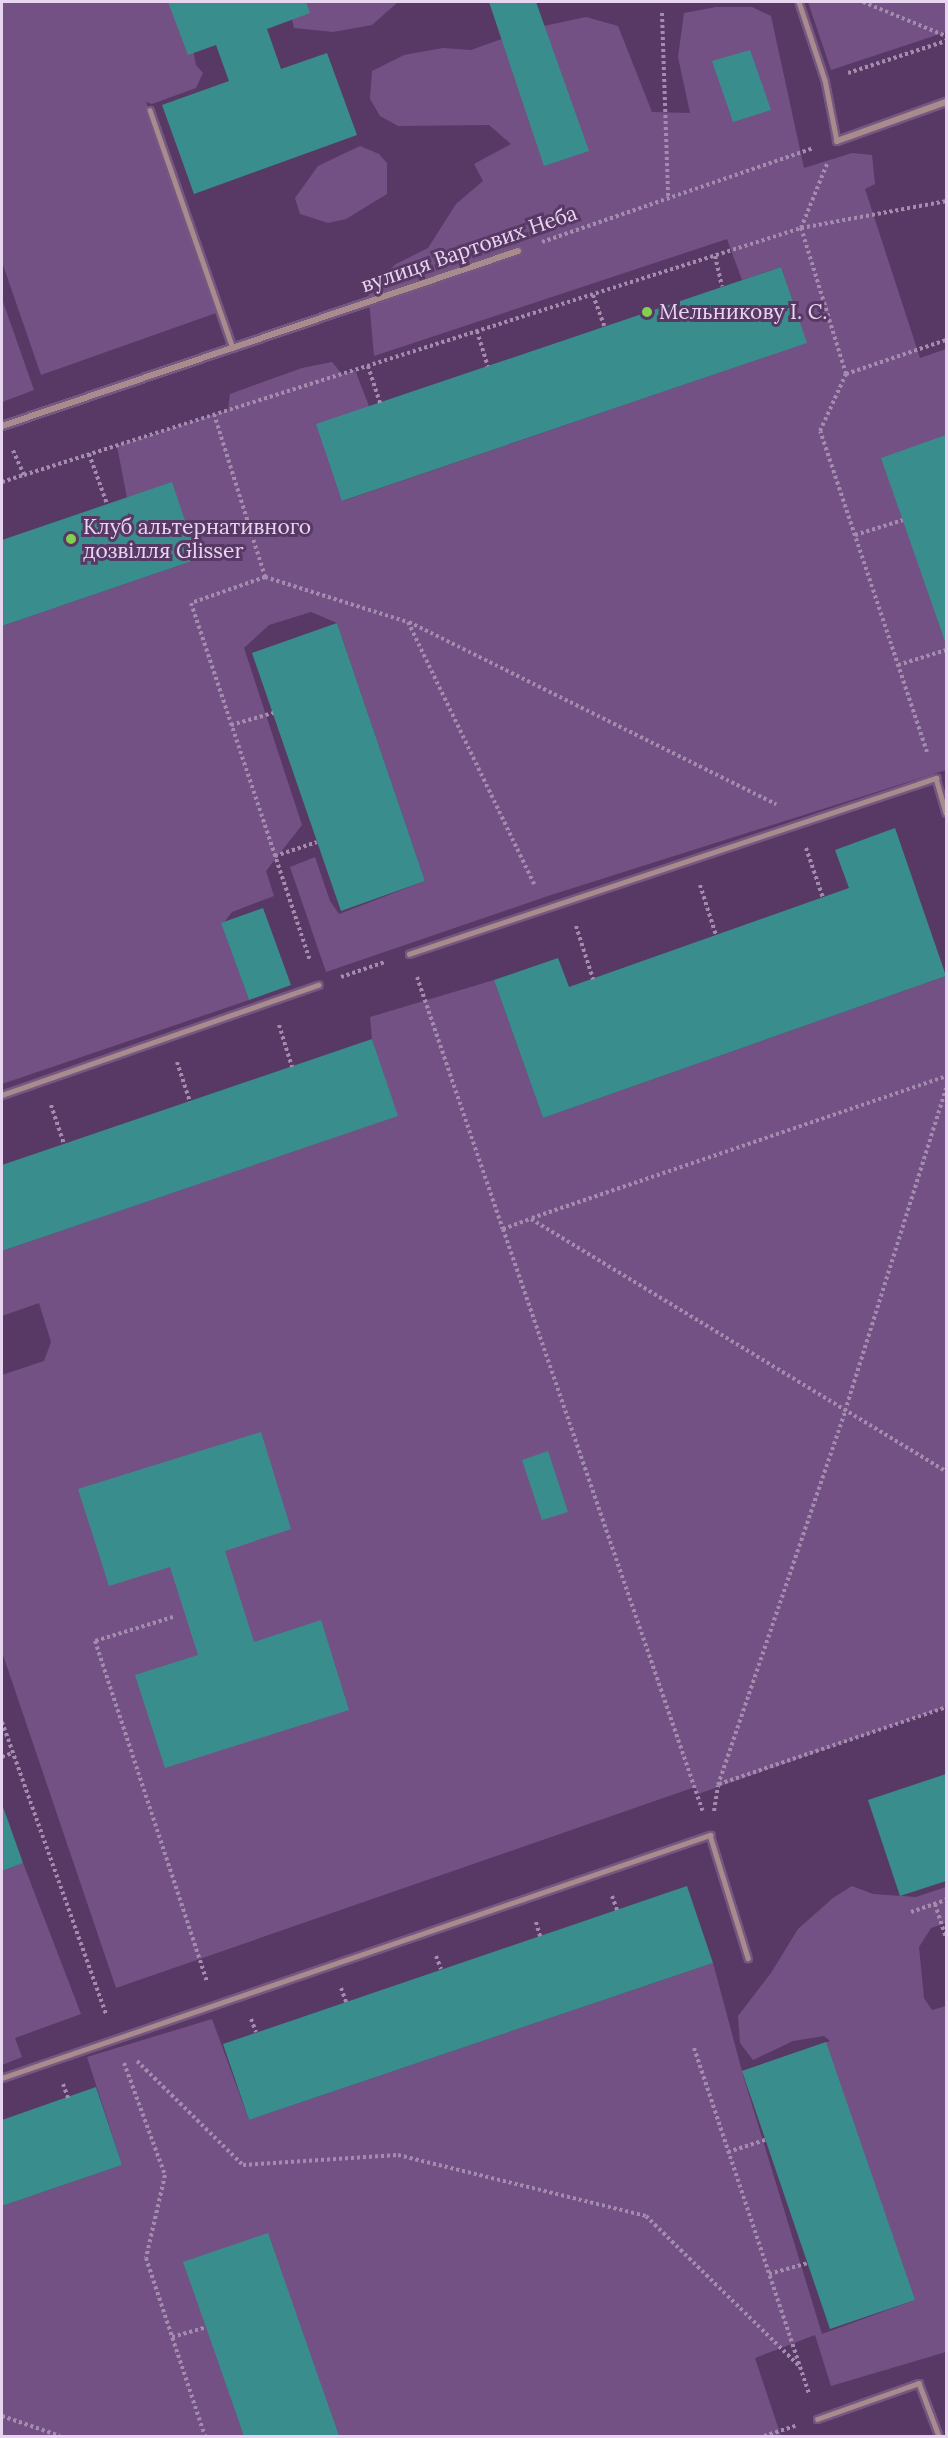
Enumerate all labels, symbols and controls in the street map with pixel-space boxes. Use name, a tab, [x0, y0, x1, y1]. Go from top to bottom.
street label: вулиця Вартових Неба	[358, 200, 580, 298]
place label: Мельникову І. С.	[659, 299, 828, 325]
marker: Мельникову І. С.	[640, 305, 654, 319]
place label: Клуб альтернативного дозвілля Glisser	[83, 514, 311, 564]
marker: Клуб альтернативного дозвілля Glisser	[64, 532, 78, 546]

